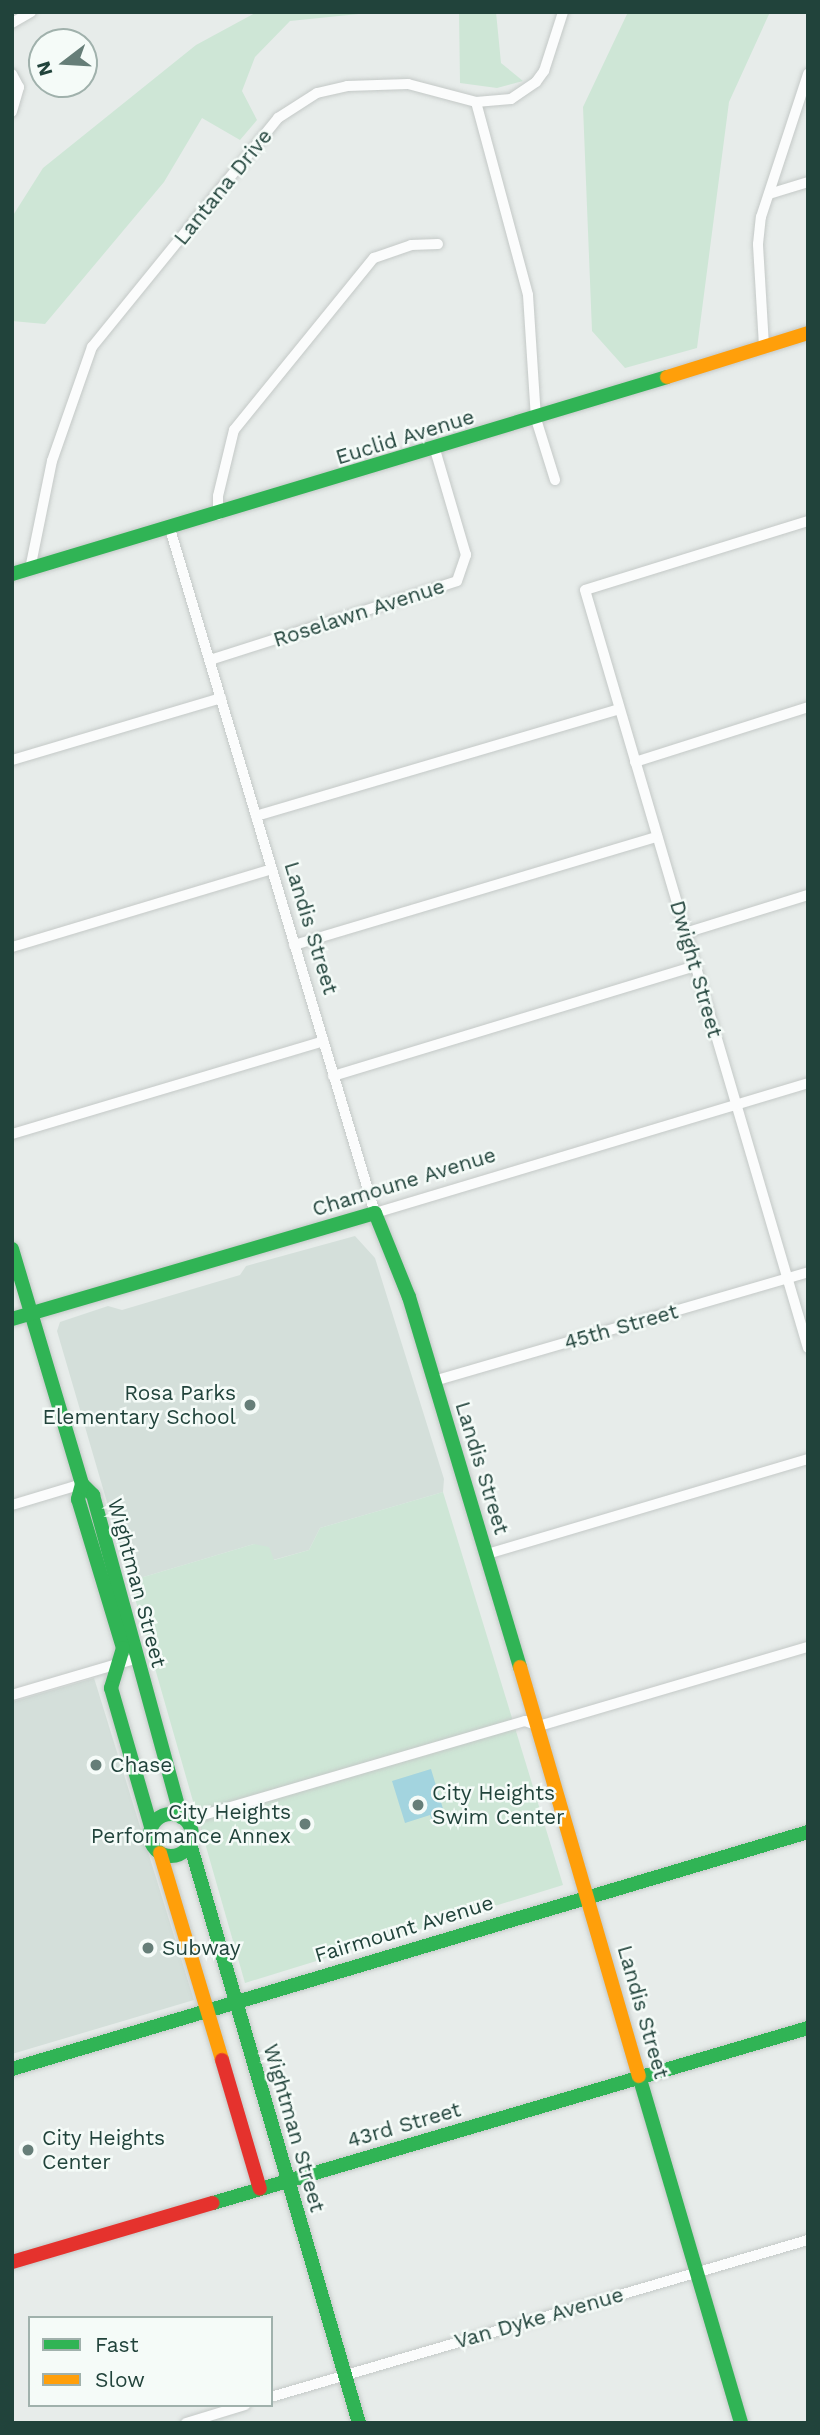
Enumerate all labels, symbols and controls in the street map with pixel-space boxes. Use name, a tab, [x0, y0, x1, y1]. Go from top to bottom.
north arrow	[28, 28, 98, 98]
text: N	[31, 59, 57, 79]
street label: Lantana Drive	[168, 124, 278, 250]
street label: Euclid Avenue	[332, 404, 478, 470]
street label: Roselawn Avenue	[270, 573, 448, 653]
street label: Landis Street	[279, 859, 343, 997]
street label: Dwight Street	[664, 898, 728, 1040]
street label: Chamoune Avenue	[309, 1142, 499, 1222]
street label: 45th Street	[561, 1299, 681, 1355]
place label: Rosa Parks Elementary School	[42, 1380, 236, 1430]
marker: Rosa Parks Elementary School	[242, 1397, 258, 1413]
street label: Landis Street	[450, 1399, 514, 1537]
street label: Wightman Street	[102, 1496, 172, 1670]
place label: Chase	[110, 1752, 172, 1778]
marker: Chase	[88, 1757, 104, 1773]
place label: City Heights Swim Center	[432, 1780, 565, 1830]
marker: City Heights Swim Center	[410, 1797, 426, 1813]
place label: City Heights Performance Annex	[90, 1799, 291, 1849]
marker: City Heights Performance Annex	[297, 1816, 313, 1832]
street label: Fairmount Avenue	[311, 1890, 497, 1968]
place label: Subway	[162, 1935, 241, 1961]
marker: Subway	[140, 1940, 156, 1956]
street label: Landis Street	[612, 1942, 674, 2082]
street label: Wightman Street	[258, 2041, 330, 2215]
street label: 43rd Street	[344, 2097, 464, 2153]
place label: City Heights Center	[42, 2125, 166, 2175]
marker: City Heights Center	[20, 2142, 36, 2158]
street label: Van Dyke Avenue	[451, 2282, 627, 2354]
legend	[28, 2316, 273, 2407]
text: Fast	[95, 2332, 139, 2357]
text: Slow	[95, 2367, 145, 2392]

